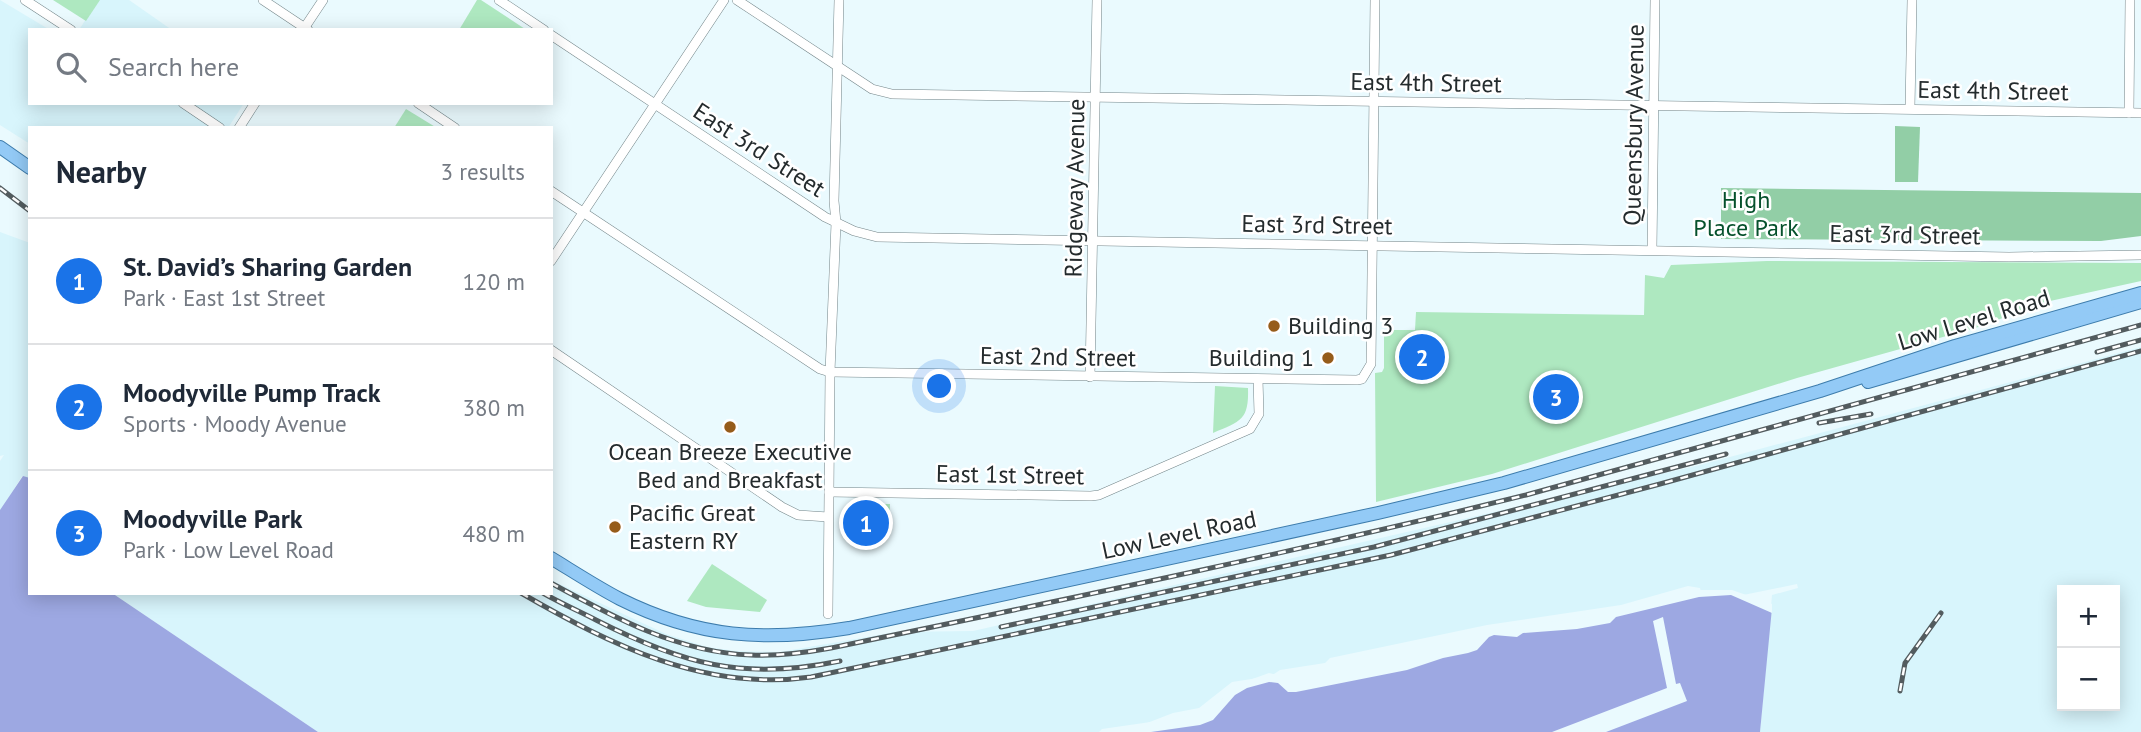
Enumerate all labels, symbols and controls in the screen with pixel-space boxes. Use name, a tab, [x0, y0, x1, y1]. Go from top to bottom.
street label: Queensbury Avenue	[1616, 24, 1651, 226]
search box	[28, 28, 553, 105]
icon: search	[52, 48, 90, 86]
text: Search here	[108, 50, 239, 83]
street label: East 4th Street	[1350, 66, 1502, 99]
street label: East 4th Street	[1917, 74, 2069, 107]
street label: East 3rd Street	[687, 95, 831, 204]
street label: Ridgeway Avenue	[1057, 98, 1092, 278]
text: Nearby	[56, 152, 146, 191]
text: 3 results	[441, 157, 525, 186]
park label: High Place Park	[1693, 184, 1799, 243]
street label: East 3rd Street	[1241, 208, 1393, 241]
street label: East 3rd Street	[1829, 218, 1981, 251]
text: St. David’s Sharing Garden	[123, 250, 412, 283]
text: 1	[72, 267, 86, 296]
text: 120 m	[463, 267, 525, 296]
street label: Low Level Road	[1894, 282, 2054, 357]
text: Park · East 1st Street	[123, 283, 325, 312]
place label: Building 3	[1288, 310, 1393, 341]
marker: Building 3	[1266, 318, 1282, 334]
pin: 2	[1399, 331, 1445, 383]
street label: East 2nd Street	[980, 340, 1136, 373]
place label: Building 1	[1209, 342, 1314, 373]
marker: Building 1	[1320, 350, 1336, 366]
your location	[922, 369, 956, 403]
pin: 3	[1533, 371, 1579, 423]
text: Moodyville Pump Track	[123, 376, 381, 409]
text: 2	[72, 393, 86, 422]
text: 380 m	[463, 393, 525, 422]
text: Sports · Moody Avenue	[123, 409, 347, 438]
marker: Ocean Breeze Executive Bed and Breakfast	[722, 419, 738, 435]
place label: Ocean Breeze Executive Bed and Breakfast	[608, 436, 852, 495]
street label: East 1st Street	[936, 458, 1084, 491]
place label: Pacific Great Eastern RY	[629, 497, 755, 556]
pin: 1	[843, 497, 889, 549]
text: Moodyville Park	[123, 502, 303, 535]
street label: Low Level Road	[1099, 503, 1259, 566]
text: 3	[72, 519, 86, 548]
text: 480 m	[463, 519, 525, 548]
marker: Pacific Great Eastern RY	[607, 519, 623, 535]
text: Park · Low Level Road	[123, 535, 334, 564]
map controls	[2057, 585, 2120, 711]
button: +	[2057, 585, 2120, 648]
button: −	[2057, 648, 2120, 711]

